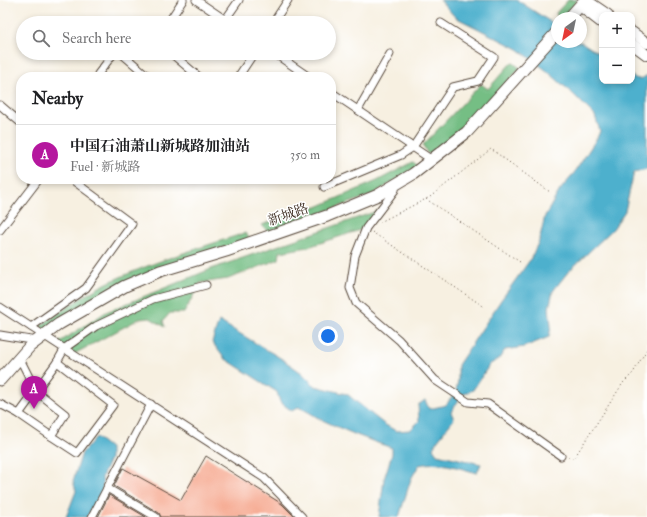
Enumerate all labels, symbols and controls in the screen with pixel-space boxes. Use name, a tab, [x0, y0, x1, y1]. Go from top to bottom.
north arrow	[551, 12, 587, 48]
map controls	[599, 12, 635, 84]
button: +	[599, 12, 635, 48]
search box	[16, 16, 336, 60]
icon: search	[30, 27, 52, 49]
text: Search here	[62, 29, 131, 48]
button: −	[599, 48, 635, 84]
text: Nearby	[32, 88, 83, 109]
text: 中国石油萧山新城路加油站	[70, 137, 250, 156]
text: A	[41, 147, 49, 163]
text: 350 m	[290, 147, 320, 163]
text: Fuel · 新城路	[70, 159, 140, 175]
street label: 新城路	[266, 200, 311, 229]
your location	[318, 326, 338, 346]
pin: A	[21, 376, 47, 409]

